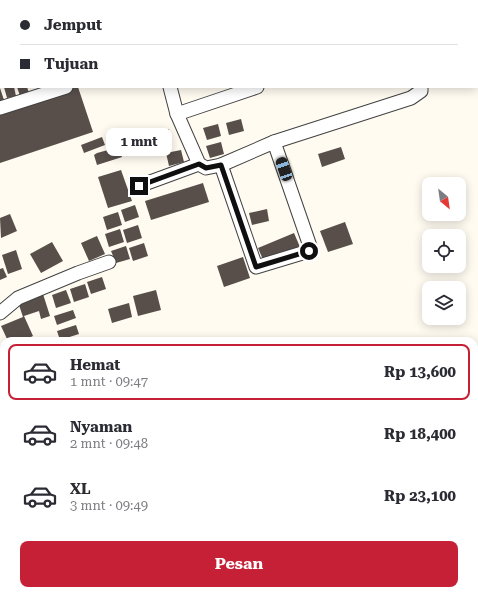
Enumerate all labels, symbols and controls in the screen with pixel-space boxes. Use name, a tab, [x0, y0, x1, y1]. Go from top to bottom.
text: Jemput	[44, 16, 102, 34]
text: Tujuan	[44, 55, 98, 73]
callout: 1 mnt	[106, 128, 172, 156]
text: 1 mnt	[120, 134, 158, 149]
car	[274, 156, 294, 182]
route end	[130, 177, 148, 195]
north arrow	[422, 177, 466, 221]
map controls	[422, 177, 466, 325]
button: locate	[422, 229, 466, 273]
route start	[300, 242, 318, 260]
button: layers	[422, 281, 466, 325]
icon: car	[22, 354, 58, 390]
text: Hemat	[70, 356, 120, 374]
text: Rp 13,600	[384, 363, 456, 381]
text: 1 mnt · 09:47	[70, 374, 148, 389]
icon: car	[22, 416, 58, 452]
text: Nyaman	[70, 418, 132, 436]
text: Rp 18,400	[384, 425, 456, 443]
text: 2 mnt · 09:48	[70, 436, 148, 451]
icon: car	[22, 478, 58, 514]
text: XL	[70, 480, 91, 498]
text: Rp 23,100	[384, 487, 456, 505]
text: 3 mnt · 09:49	[70, 498, 148, 513]
button: Pesan	[20, 541, 458, 587]

